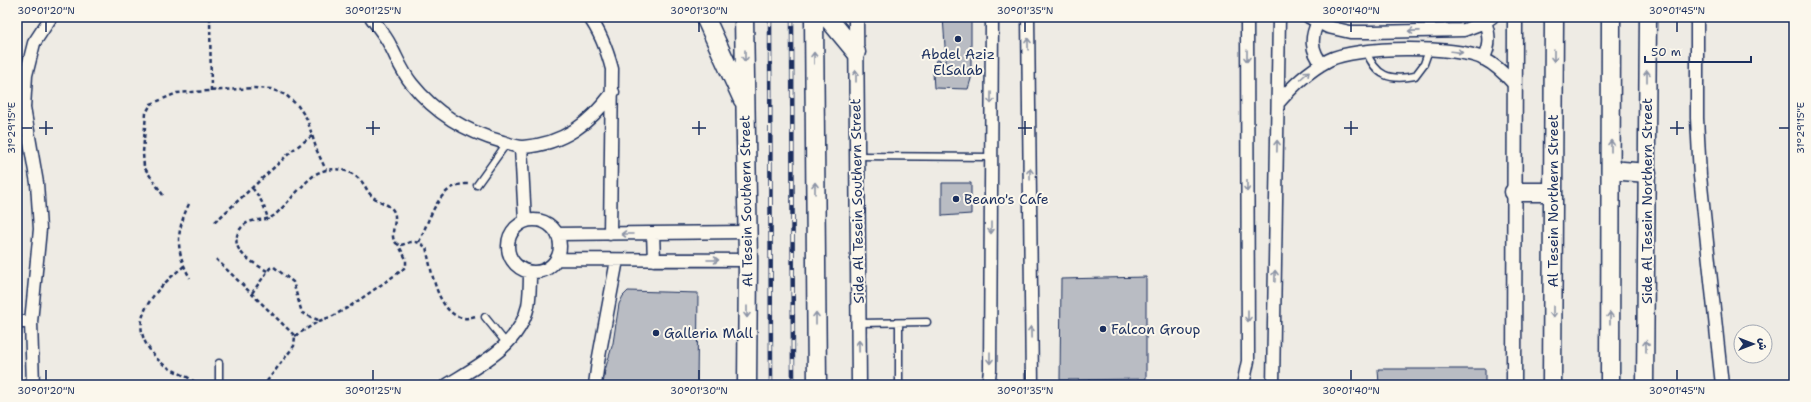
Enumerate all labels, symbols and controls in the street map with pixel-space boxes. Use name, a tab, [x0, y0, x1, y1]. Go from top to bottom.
text: 30°01'20"N	[17, 4, 75, 17]
text: 30°01'25"N	[345, 4, 401, 17]
text: 30°01'30"N	[670, 4, 728, 17]
text: 30°01'35"N	[997, 4, 1053, 17]
text: 30°01'40"N	[1322, 4, 1380, 17]
text: 30°01'45"N	[1649, 4, 1705, 17]
one-way arrow	[1408, 27, 1421, 35]
marker: Abdel Aziz ElSalab	[953, 34, 963, 44]
one-way arrow	[1025, 38, 1032, 51]
scale bar	[1645, 38, 1751, 64]
text: 50 m	[1651, 44, 1681, 60]
place label: Abdel Aziz ElSalab	[921, 45, 995, 79]
one-way arrow	[1450, 48, 1463, 56]
one-way arrow	[741, 49, 749, 62]
one-way arrow	[1243, 49, 1251, 62]
one-way arrow	[1550, 49, 1558, 62]
one-way arrow	[810, 52, 818, 65]
one-way arrow	[852, 70, 860, 83]
one-way arrow	[1644, 70, 1651, 83]
one-way arrow	[1300, 71, 1311, 80]
one-way arrow	[987, 91, 995, 104]
street label: Side Al Tesein Southern Street	[846, 98, 868, 304]
street label: Side Al Tesein Northern Street	[1638, 98, 1656, 304]
text: 31°29'15"E	[5, 102, 18, 154]
text: 31°29'15"E	[1794, 102, 1807, 154]
street label: Al Tesein Northern Street	[1544, 114, 1562, 288]
street label: Al Tesein Southern Street	[735, 115, 757, 287]
one-way arrow	[1273, 140, 1281, 153]
one-way arrow	[1607, 140, 1615, 153]
one-way arrow	[1026, 168, 1034, 181]
one-way arrow	[1243, 179, 1251, 192]
one-way arrow	[811, 182, 819, 195]
place label: Beano's Cafe	[964, 190, 1049, 208]
marker: Beano's Cafe	[951, 194, 961, 204]
one-way arrow	[987, 221, 995, 234]
one-way arrow	[621, 230, 634, 238]
one-way arrow	[706, 256, 719, 264]
one-way arrow	[1271, 270, 1279, 283]
one-way arrow	[743, 305, 751, 318]
one-way arrow	[1549, 305, 1557, 318]
one-way arrow	[1244, 309, 1252, 322]
one-way arrow	[812, 312, 820, 325]
one-way arrow	[1606, 312, 1614, 325]
place label: Falcon Group	[1111, 320, 1201, 338]
place label: Galleria Mall	[664, 324, 754, 342]
marker: Falcon Group	[1098, 324, 1108, 334]
north arrow	[1733, 324, 1773, 364]
one-way arrow	[1027, 326, 1035, 339]
marker: Galleria Mall	[651, 328, 661, 338]
text: ش	[1755, 338, 1770, 350]
one-way arrow	[855, 340, 863, 353]
one-way arrow	[1642, 340, 1650, 353]
one-way arrow	[986, 351, 994, 364]
text: 30°01'20"N	[17, 384, 75, 397]
text: 30°01'25"N	[345, 384, 401, 397]
text: 30°01'30"N	[670, 384, 728, 397]
text: 30°01'35"N	[997, 384, 1053, 397]
text: 30°01'40"N	[1322, 384, 1380, 397]
text: 30°01'45"N	[1649, 384, 1705, 397]

